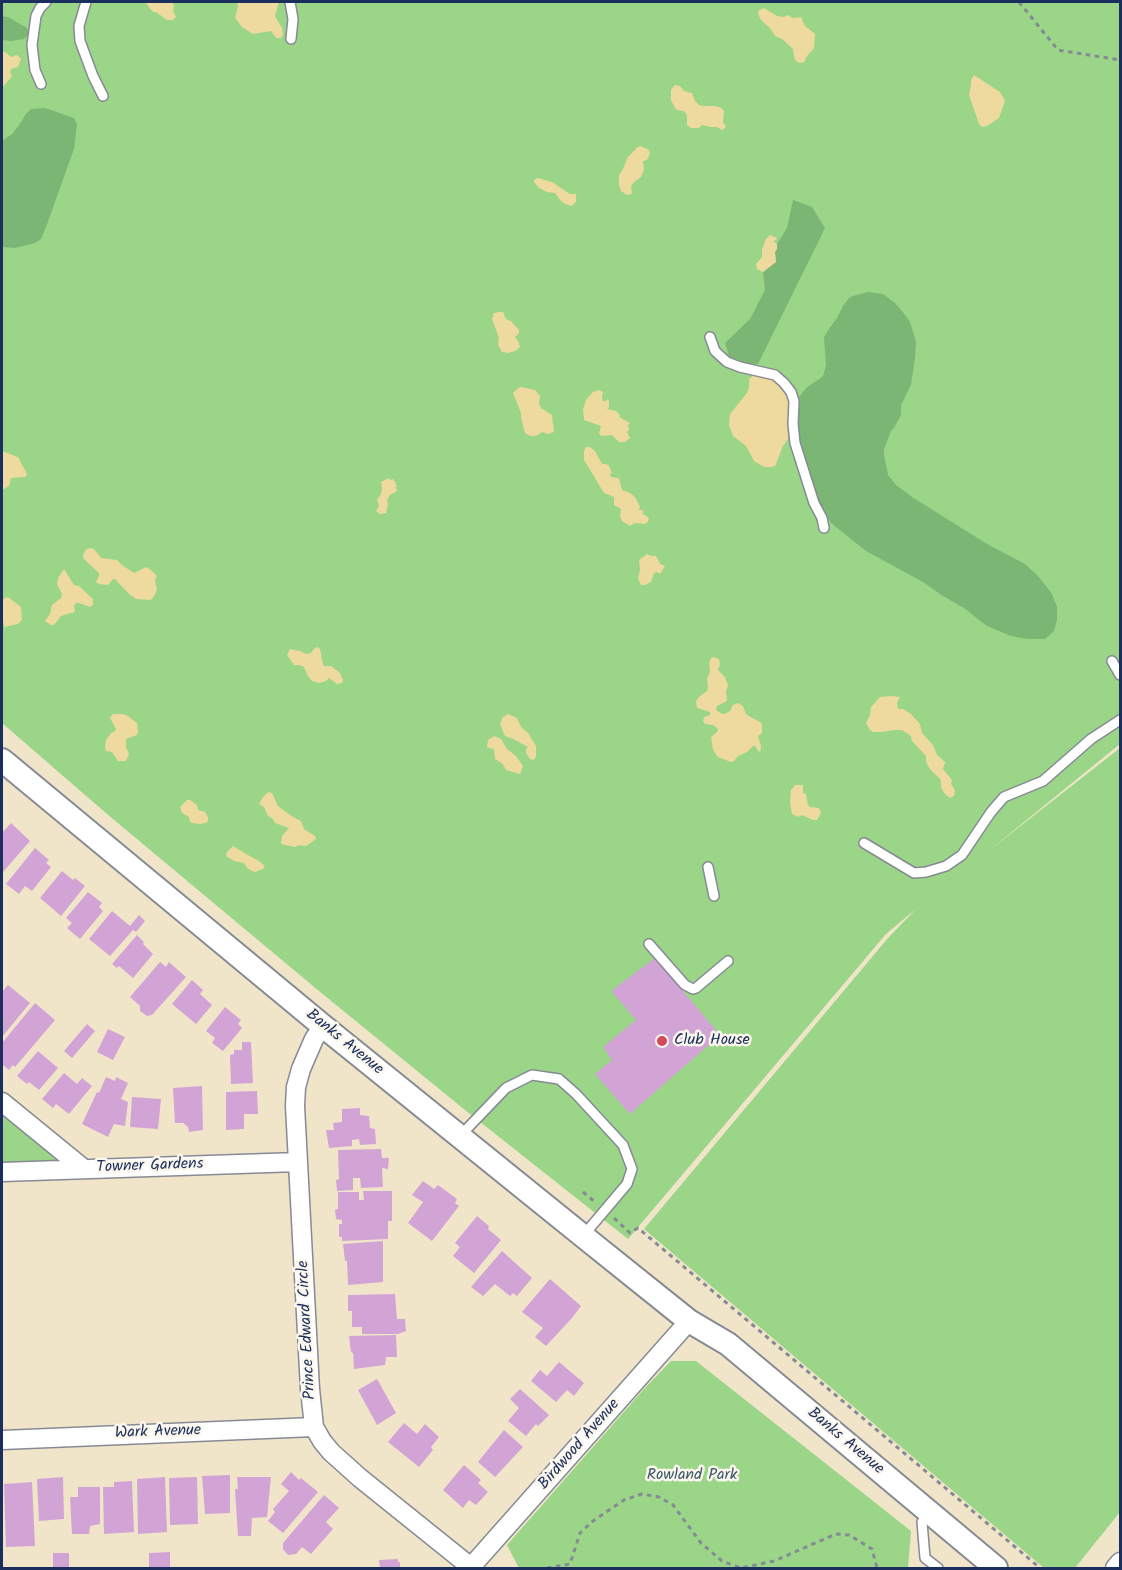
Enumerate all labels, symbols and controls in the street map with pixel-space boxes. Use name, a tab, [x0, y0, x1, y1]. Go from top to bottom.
street label: Banks Avenue	[301, 1006, 387, 1080]
place label: Club House	[674, 1031, 750, 1051]
marker: Club House	[655, 1034, 669, 1048]
street label: Towner Gardens	[96, 1156, 204, 1178]
street label: Prince Edward Circle	[295, 1260, 321, 1400]
street label: Birdwood Avenue	[535, 1396, 625, 1494]
street label: Banks Avenue	[803, 1404, 887, 1480]
street label: Wark Avenue	[115, 1422, 201, 1444]
park label: Rowland Park	[647, 1466, 737, 1486]

